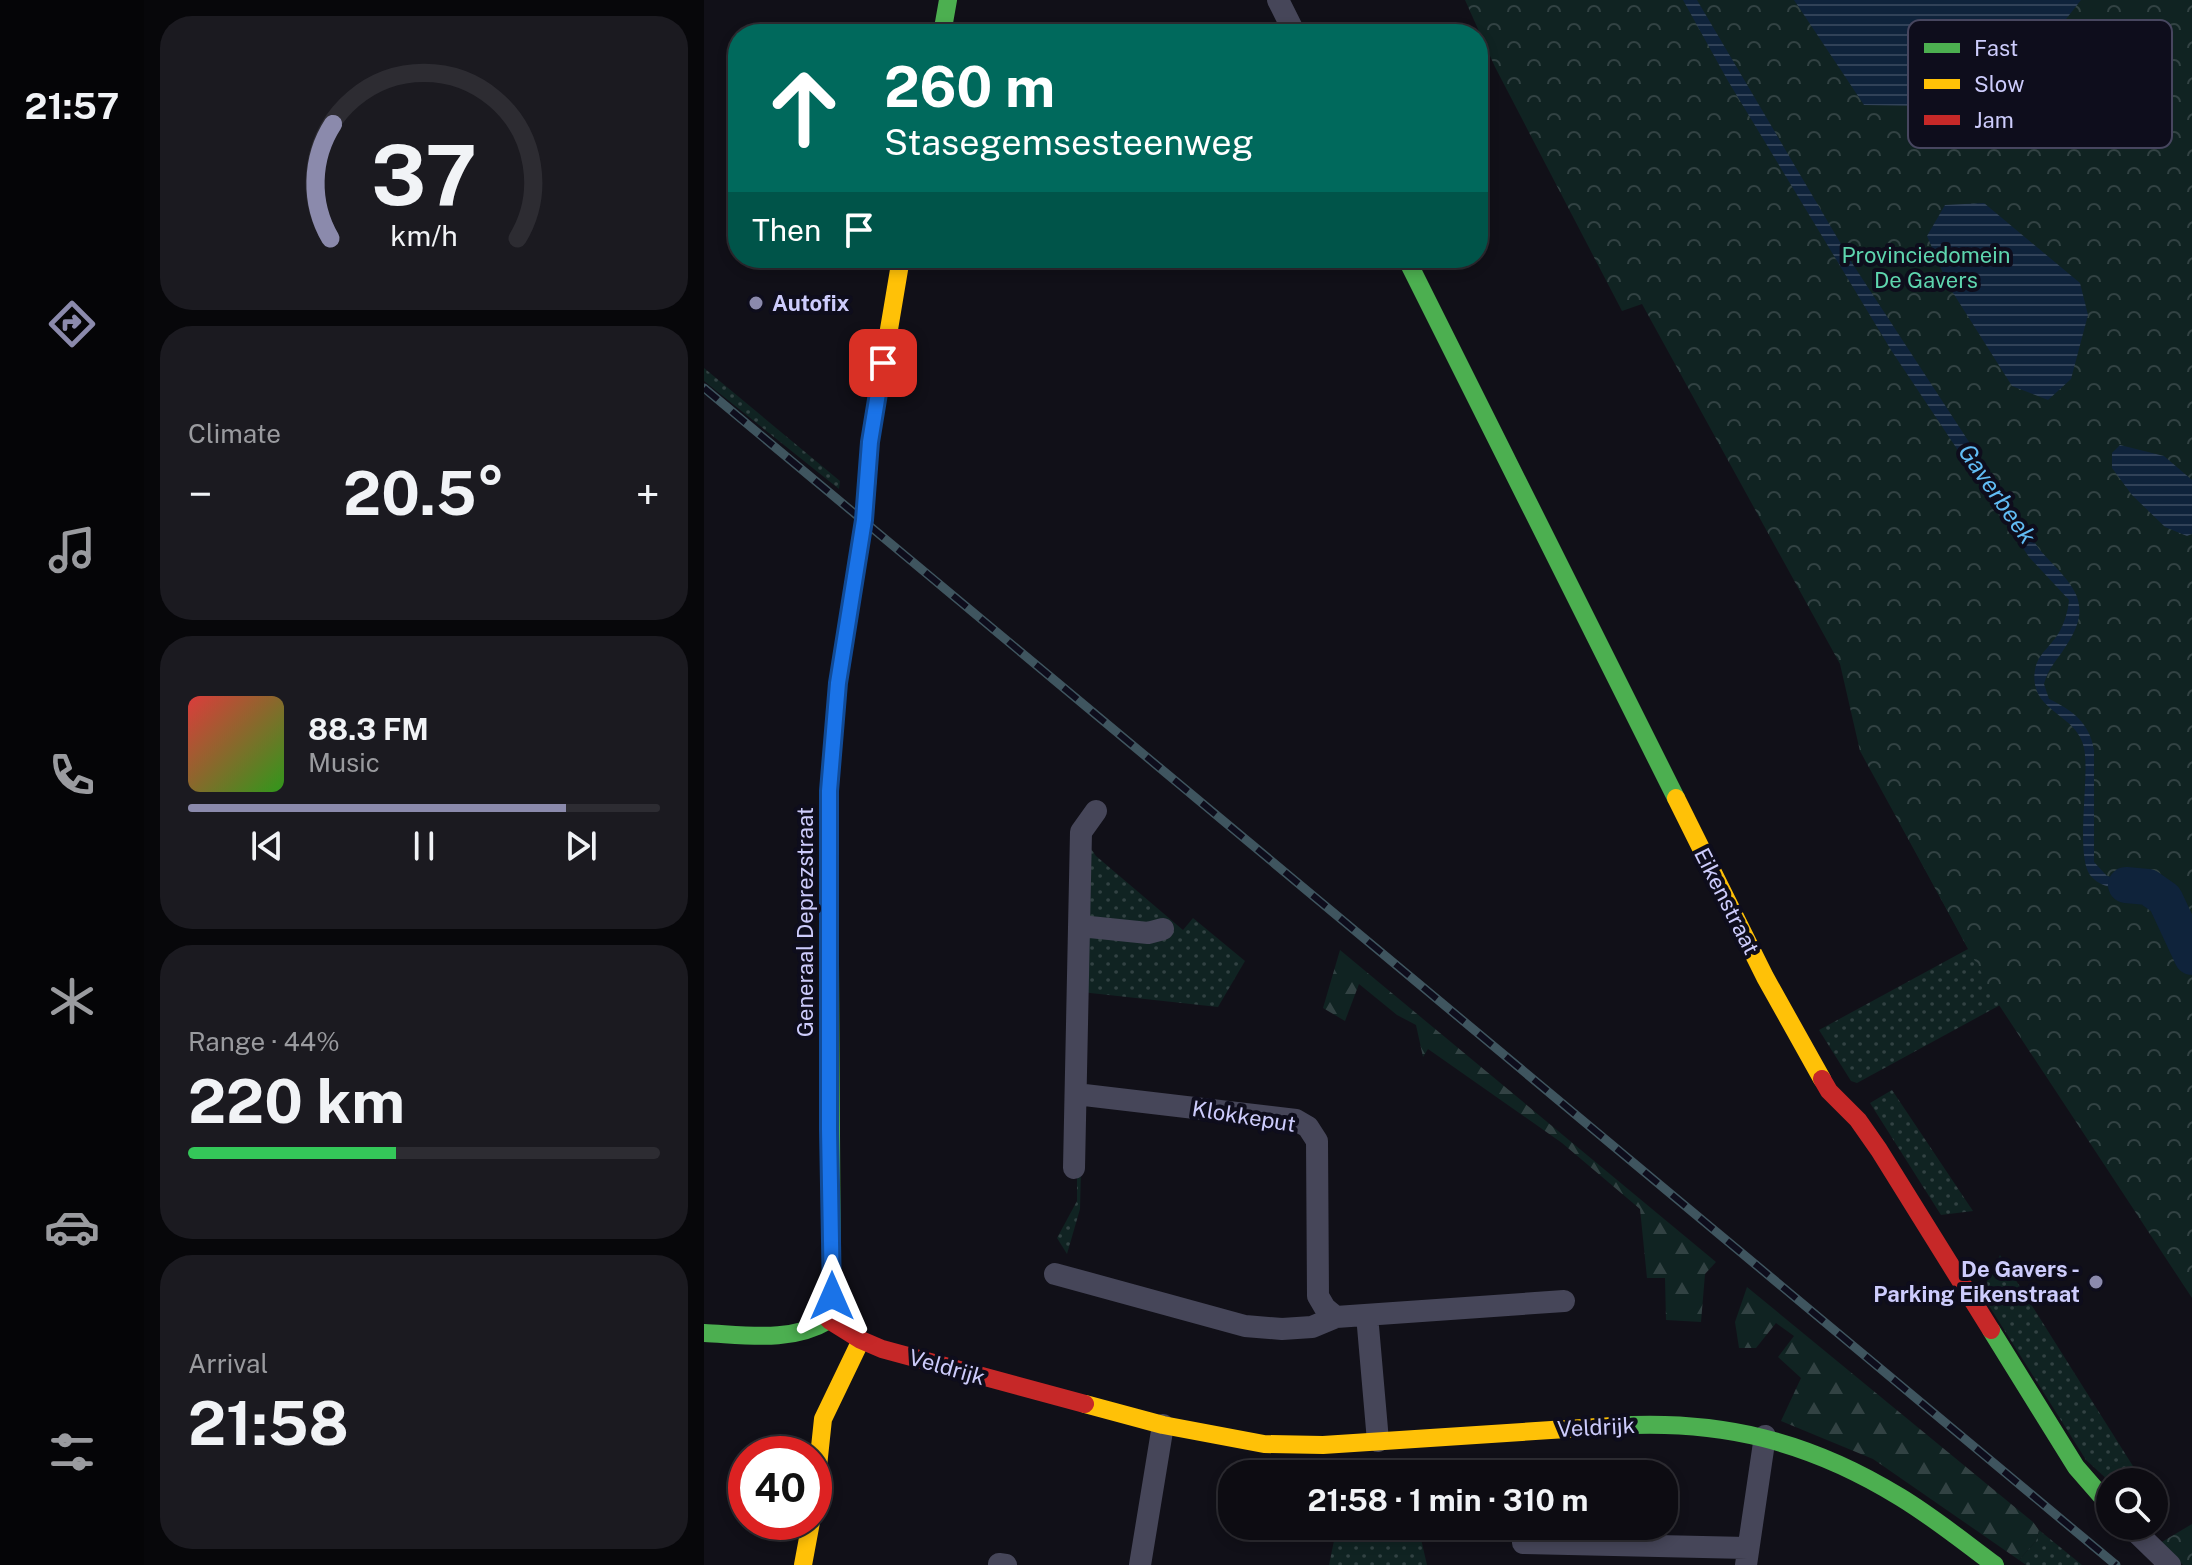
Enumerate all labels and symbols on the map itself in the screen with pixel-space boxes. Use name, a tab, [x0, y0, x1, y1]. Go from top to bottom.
legend	[1908, 20, 2172, 148]
text: Fast	[1974, 35, 2018, 61]
text: Slow	[1974, 71, 2024, 97]
text: Jam	[1974, 107, 2014, 133]
park label: Provinciedomein De Gavers	[1841, 242, 2011, 293]
place label: Autofix	[772, 290, 850, 316]
marker: Autofix	[747, 294, 765, 312]
pin	[849, 329, 917, 397]
water label: Gaverbeek	[1953, 438, 2042, 549]
street label: Generaal Deprezstraat	[792, 807, 818, 1037]
street label: Eikenstraat	[1689, 843, 1765, 959]
street label: Klokkeput	[1190, 1095, 1298, 1137]
position arrow	[790, 1254, 874, 1338]
place label: De Gavers - Parking Eikenstraat	[1873, 1256, 2080, 1307]
marker: De Gavers - Parking Eikenstraat	[2087, 1273, 2105, 1291]
street label: Veldrijk	[906, 1344, 988, 1390]
street label: Veldrijk	[1556, 1412, 1636, 1442]
speed limit sign: 40	[728, 1436, 832, 1540]

